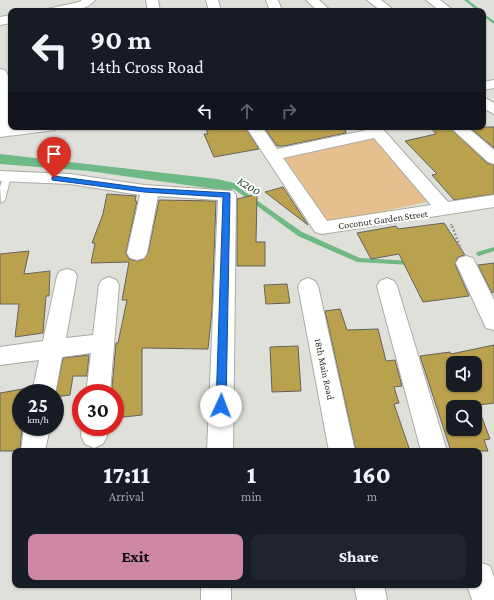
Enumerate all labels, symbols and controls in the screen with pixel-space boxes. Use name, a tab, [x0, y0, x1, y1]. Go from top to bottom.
icon: left	[24, 24, 76, 76]
text: 90 m	[90, 24, 151, 55]
text: 14th Cross Road	[90, 57, 204, 77]
icon: left	[194, 100, 216, 122]
icon: ahead	[236, 100, 258, 122]
icon: right	[278, 100, 300, 122]
pin	[37, 137, 71, 178]
icon: arrive	[43, 143, 65, 165]
water label: K200	[236, 175, 262, 197]
street label: Coconut Garden Street	[338, 208, 429, 231]
street label: 18th Main Road	[313, 338, 337, 401]
map controls	[446, 356, 482, 436]
button: sound	[446, 356, 482, 392]
speed limit sign: 30	[72, 384, 124, 436]
position arrow	[200, 385, 242, 427]
text: 25	[28, 394, 48, 416]
button: search	[446, 400, 482, 436]
text: km/h	[27, 414, 49, 425]
text: 17:11	[103, 461, 150, 488]
text: 1	[247, 461, 256, 488]
text: 160	[353, 461, 391, 488]
text: Arrival	[109, 489, 144, 504]
text: min	[241, 489, 262, 504]
text: m	[367, 489, 377, 504]
button: Exit	[28, 534, 243, 580]
button: Share	[251, 534, 466, 580]

